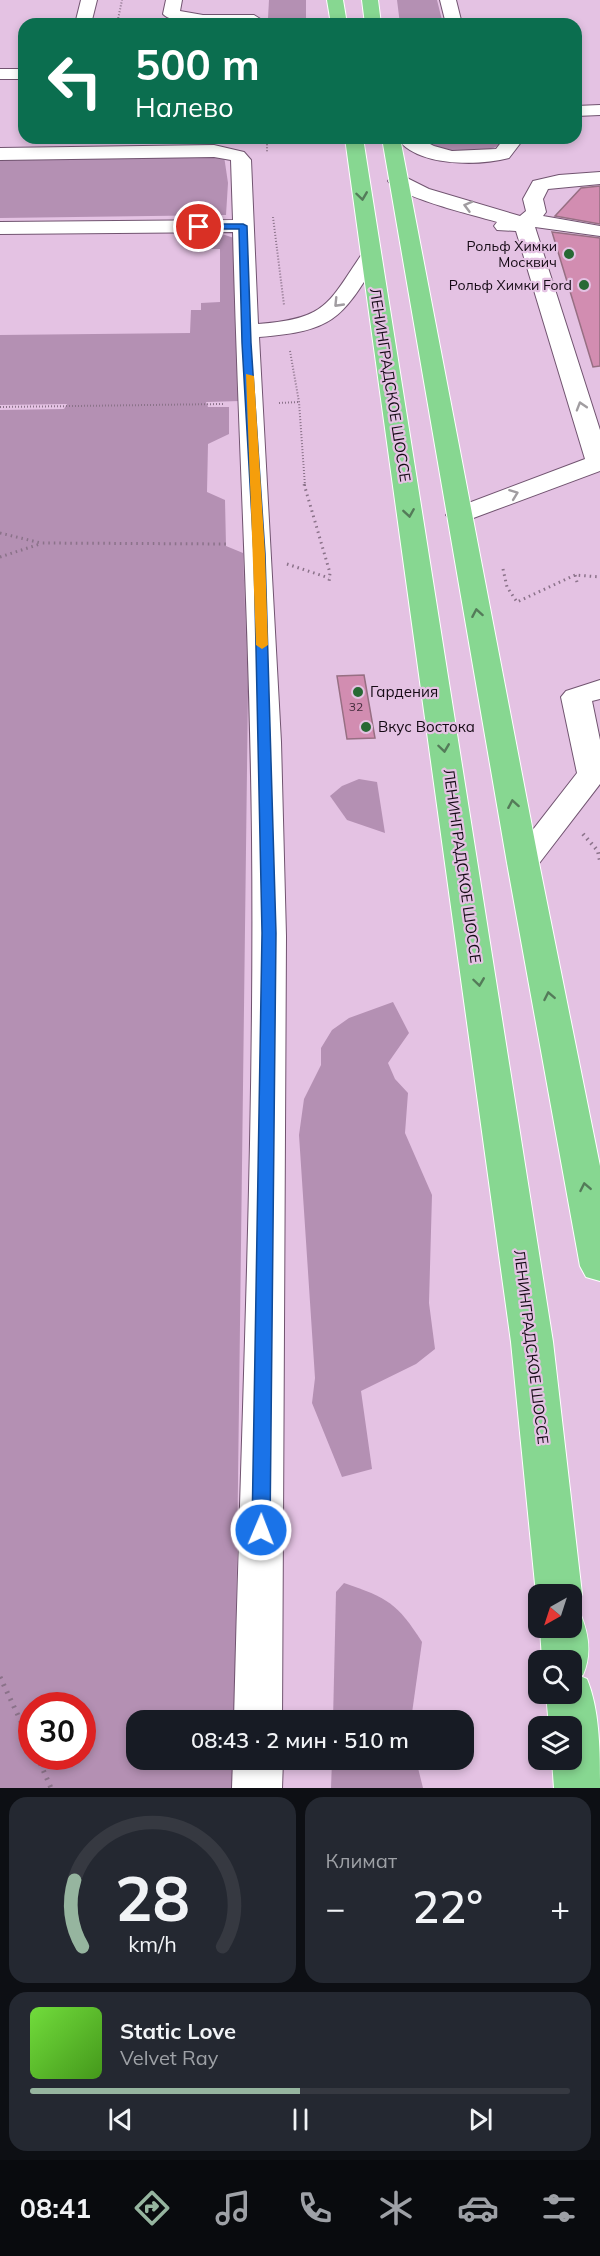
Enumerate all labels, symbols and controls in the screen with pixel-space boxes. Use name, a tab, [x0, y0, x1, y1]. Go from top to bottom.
text: 500 m	[135, 38, 260, 91]
icon: left	[36, 42, 114, 120]
text: Налево	[135, 90, 234, 124]
one-way arrow	[356, 191, 368, 201]
one-way arrow	[463, 200, 473, 213]
pin	[173, 201, 224, 252]
icon: arrive	[182, 210, 215, 243]
place label: Рольф Химки Москвич	[466, 237, 557, 271]
marker: Рольф Химки Москвич	[562, 247, 576, 261]
place label: Рольф Химки Ford	[449, 276, 572, 294]
marker: Рольф Химки Ford	[577, 278, 591, 292]
street label: ЛЕНИНГРАДСКОЕ ШОССЕ	[366, 287, 415, 483]
one-way arrow	[334, 297, 345, 307]
one-way arrow	[575, 401, 588, 412]
one-way arrow	[507, 489, 518, 501]
one-way arrow	[403, 509, 415, 518]
one-way arrow	[471, 608, 484, 618]
place label: Гардения	[370, 682, 438, 701]
marker: Гардения	[351, 685, 365, 699]
house number: 32	[349, 699, 363, 714]
place label: Вкус Востока	[378, 717, 475, 736]
marker: Вкус Востока	[359, 720, 373, 734]
one-way arrow	[438, 743, 450, 753]
street label: ЛЕНИНГРАДСКОЕ ШОССЕ	[439, 768, 486, 964]
one-way arrow	[507, 800, 519, 809]
one-way arrow	[472, 977, 485, 987]
one-way arrow	[543, 991, 556, 1001]
one-way arrow	[579, 1183, 592, 1193]
street label: ЛЕНИНГРАДСКОЕ ШОССЕ	[510, 1249, 553, 1445]
position arrow	[229, 1498, 293, 1562]
north arrow	[528, 1584, 582, 1638]
map controls	[528, 1584, 582, 1770]
button: search	[528, 1650, 582, 1704]
speed limit sign: 30	[18, 1692, 96, 1770]
button: layers	[528, 1716, 582, 1770]
text: 08:43 · 2 мин · 510 m	[191, 1726, 409, 1754]
text: Климат	[326, 1848, 397, 1873]
text: 28	[115, 1858, 190, 1937]
text: 22°	[412, 1878, 483, 1934]
text: −	[326, 1887, 345, 1928]
text: +	[550, 1887, 570, 1928]
text: km/h	[128, 1930, 176, 1957]
text: Static Love	[120, 2017, 236, 2045]
text: Velvet Ray	[120, 2045, 218, 2070]
icon: previous	[104, 2103, 137, 2136]
icon: pause	[284, 2103, 317, 2136]
icon: next	[464, 2103, 497, 2136]
icon: directions	[131, 2187, 173, 2229]
icon: music	[212, 2187, 254, 2229]
icon: phone	[294, 2187, 336, 2229]
icon: climate	[375, 2187, 417, 2229]
icon: car	[457, 2187, 499, 2229]
icon: filters	[538, 2187, 580, 2229]
text: 08:41	[20, 2191, 91, 2225]

